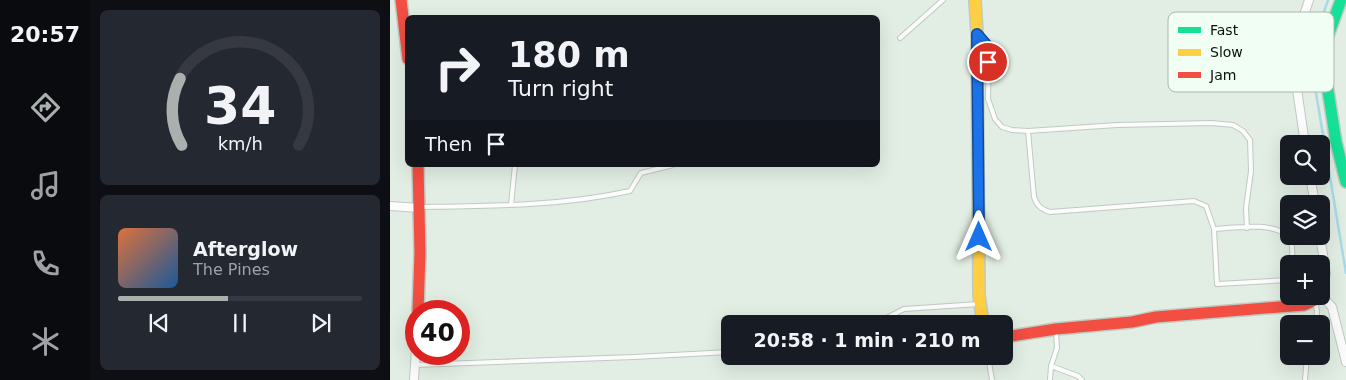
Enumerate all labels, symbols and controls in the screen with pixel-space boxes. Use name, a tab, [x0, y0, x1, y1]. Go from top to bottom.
legend	[1168, 12, 1334, 92]
text: 20:57	[10, 22, 80, 47]
text: Fast	[1210, 22, 1239, 38]
icon: right	[425, 35, 490, 100]
text: 180 m	[508, 35, 630, 75]
pin	[967, 41, 1009, 83]
text: Slow	[1210, 44, 1243, 60]
icon: arrive	[974, 48, 1002, 76]
text: Jam	[1209, 67, 1236, 83]
text: 34	[204, 76, 276, 136]
text: Turn right	[508, 76, 613, 101]
icon: directions	[28, 90, 63, 125]
icon: arrive	[482, 130, 510, 158]
text: km/h	[217, 133, 263, 154]
text: Then	[425, 133, 472, 155]
map controls	[1280, 135, 1330, 365]
button: search	[1280, 135, 1330, 185]
icon: music	[28, 168, 63, 203]
button: layers	[1280, 195, 1330, 245]
position arrow	[952, 210, 1004, 262]
text: Afterglow	[193, 238, 298, 260]
icon: phone	[28, 246, 63, 281]
button: +	[1280, 255, 1330, 305]
text: The Pines	[193, 260, 270, 279]
speed limit sign: 40	[405, 300, 470, 365]
icon: previous	[145, 309, 173, 337]
icon: pause	[226, 309, 254, 337]
icon: next	[307, 309, 335, 337]
button: −	[1280, 315, 1330, 365]
icon: climate	[28, 324, 63, 359]
text: 20:58 · 1 min · 210 m	[753, 329, 981, 351]

